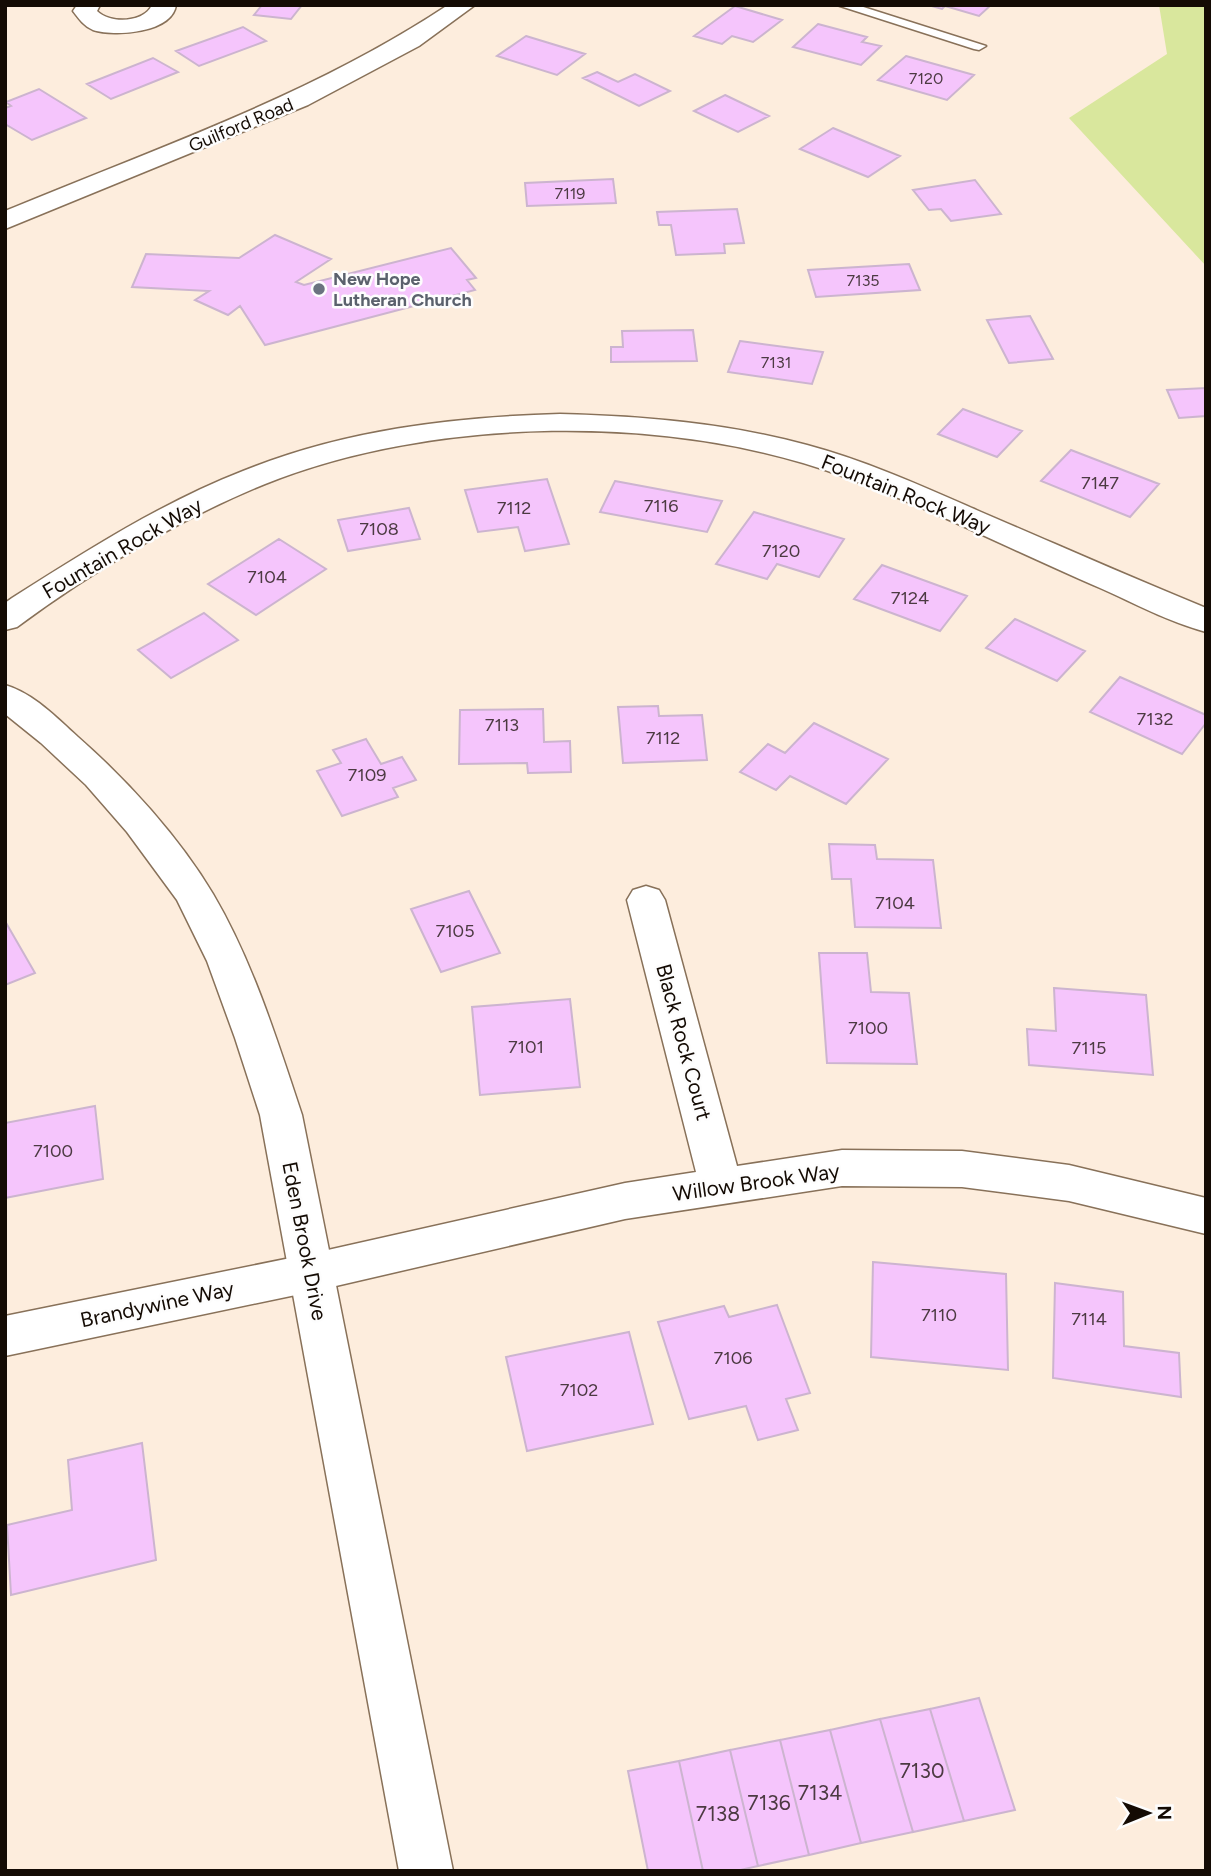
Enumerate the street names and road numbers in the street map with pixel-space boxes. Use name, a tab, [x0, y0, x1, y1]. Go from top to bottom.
street label: Guilford Road	[185, 93, 297, 157]
street label: Fountain Rock Way	[818, 449, 994, 539]
street label: Fountain Rock Way	[38, 492, 206, 604]
street label: Black Rock Court	[651, 961, 717, 1123]
street label: Willow Brook Way	[671, 1158, 841, 1206]
street label: Eden Brook Drive	[277, 1159, 333, 1323]
street label: Brandywine Way	[78, 1276, 236, 1332]

